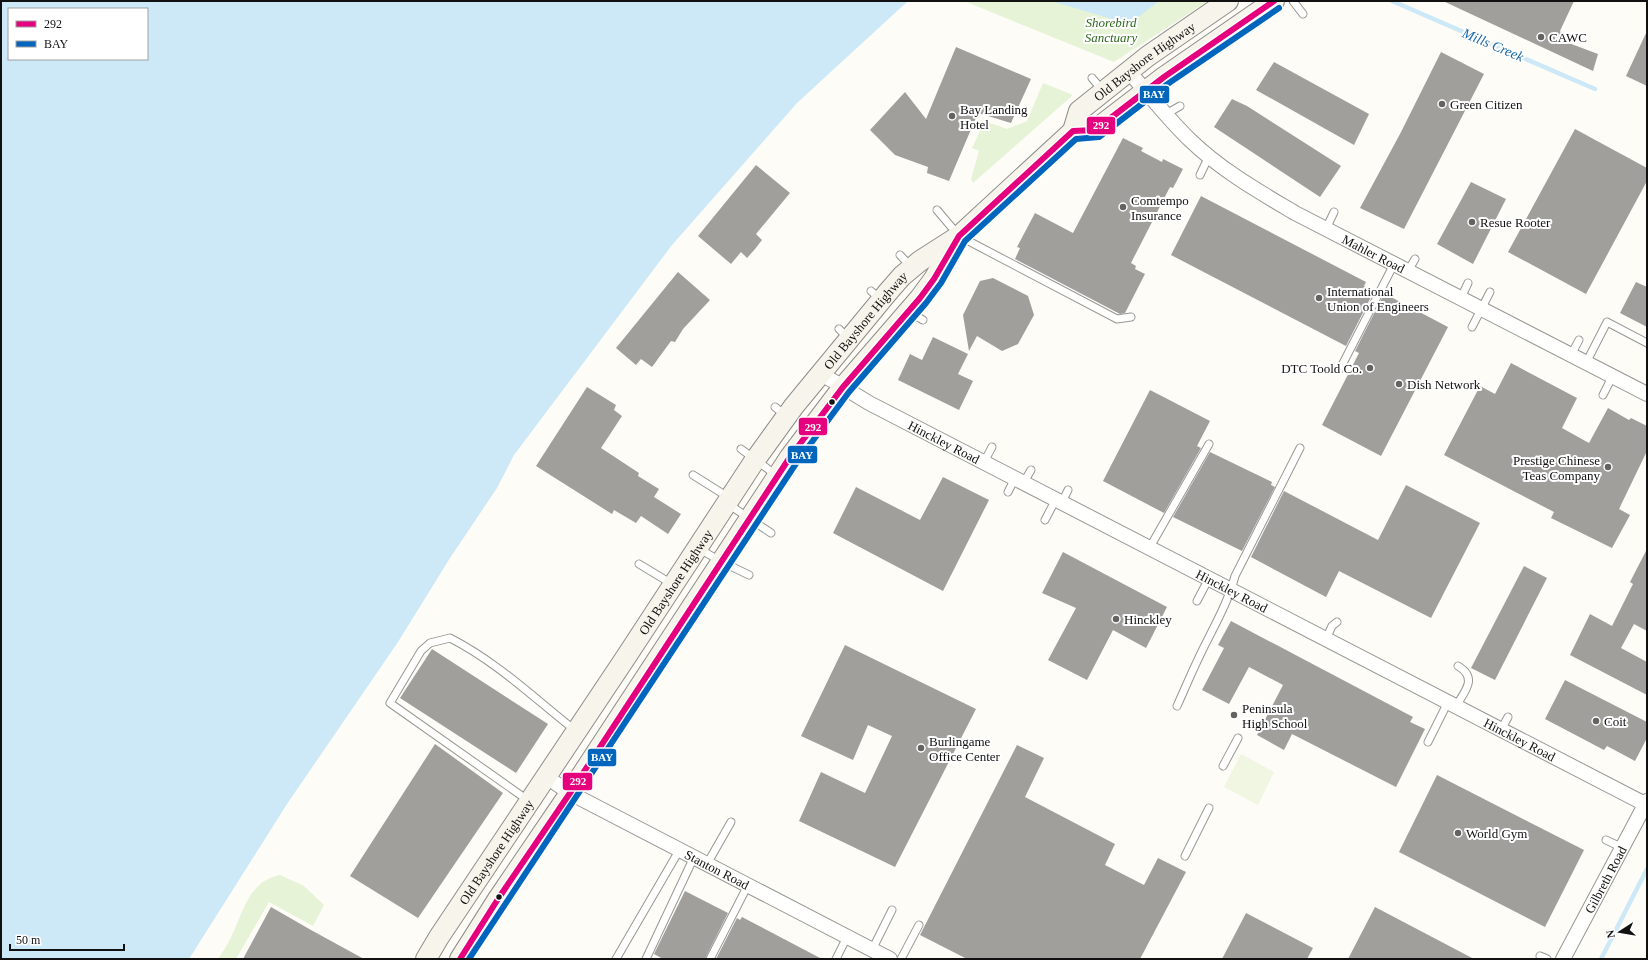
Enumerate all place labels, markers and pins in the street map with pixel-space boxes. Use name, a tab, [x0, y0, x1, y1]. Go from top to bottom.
place label: CAWC	[1549, 30, 1587, 45]
marker: CAWC	[1536, 32, 1546, 42]
place label: Green Citizen	[1450, 97, 1523, 112]
marker: Green Citizen	[1437, 99, 1447, 109]
place label: Bay Landing Hotel	[960, 102, 1028, 132]
marker: Bay Landing Hotel	[947, 111, 957, 121]
place label: Comtempo Insurance	[1131, 193, 1189, 223]
marker: Comtempo Insurance	[1118, 202, 1128, 212]
place label: Resue Rooter	[1480, 215, 1551, 230]
marker: Resue Rooter	[1467, 217, 1477, 227]
place label: International Union of Engineers	[1327, 284, 1429, 314]
marker: International Union of Engineers	[1314, 293, 1324, 303]
place label: DTC Toold Co.	[1281, 361, 1362, 376]
marker: DTC Toold Co.	[1365, 363, 1375, 373]
place label: Dish Network	[1407, 377, 1481, 392]
marker: Dish Network	[1394, 379, 1404, 389]
unlabelled marker	[827, 397, 837, 407]
place label: Prestige Chinese Teas Company	[1513, 453, 1600, 483]
marker: Prestige Chinese Teas Company	[1603, 462, 1613, 472]
place label: Hinckley	[1124, 612, 1172, 627]
marker: Hinckley	[1111, 614, 1121, 624]
place label: Peninsula High School	[1242, 701, 1308, 731]
marker: Peninsula High School	[1229, 710, 1239, 720]
place label: Coit	[1604, 714, 1627, 729]
marker: Coit	[1591, 716, 1601, 726]
place label: Burlingame Office Center	[929, 734, 1001, 764]
marker: Burlingame Office Center	[916, 743, 926, 753]
place label: World Gym	[1466, 826, 1527, 841]
marker: World Gym	[1453, 828, 1463, 838]
unlabelled marker	[494, 892, 504, 902]

